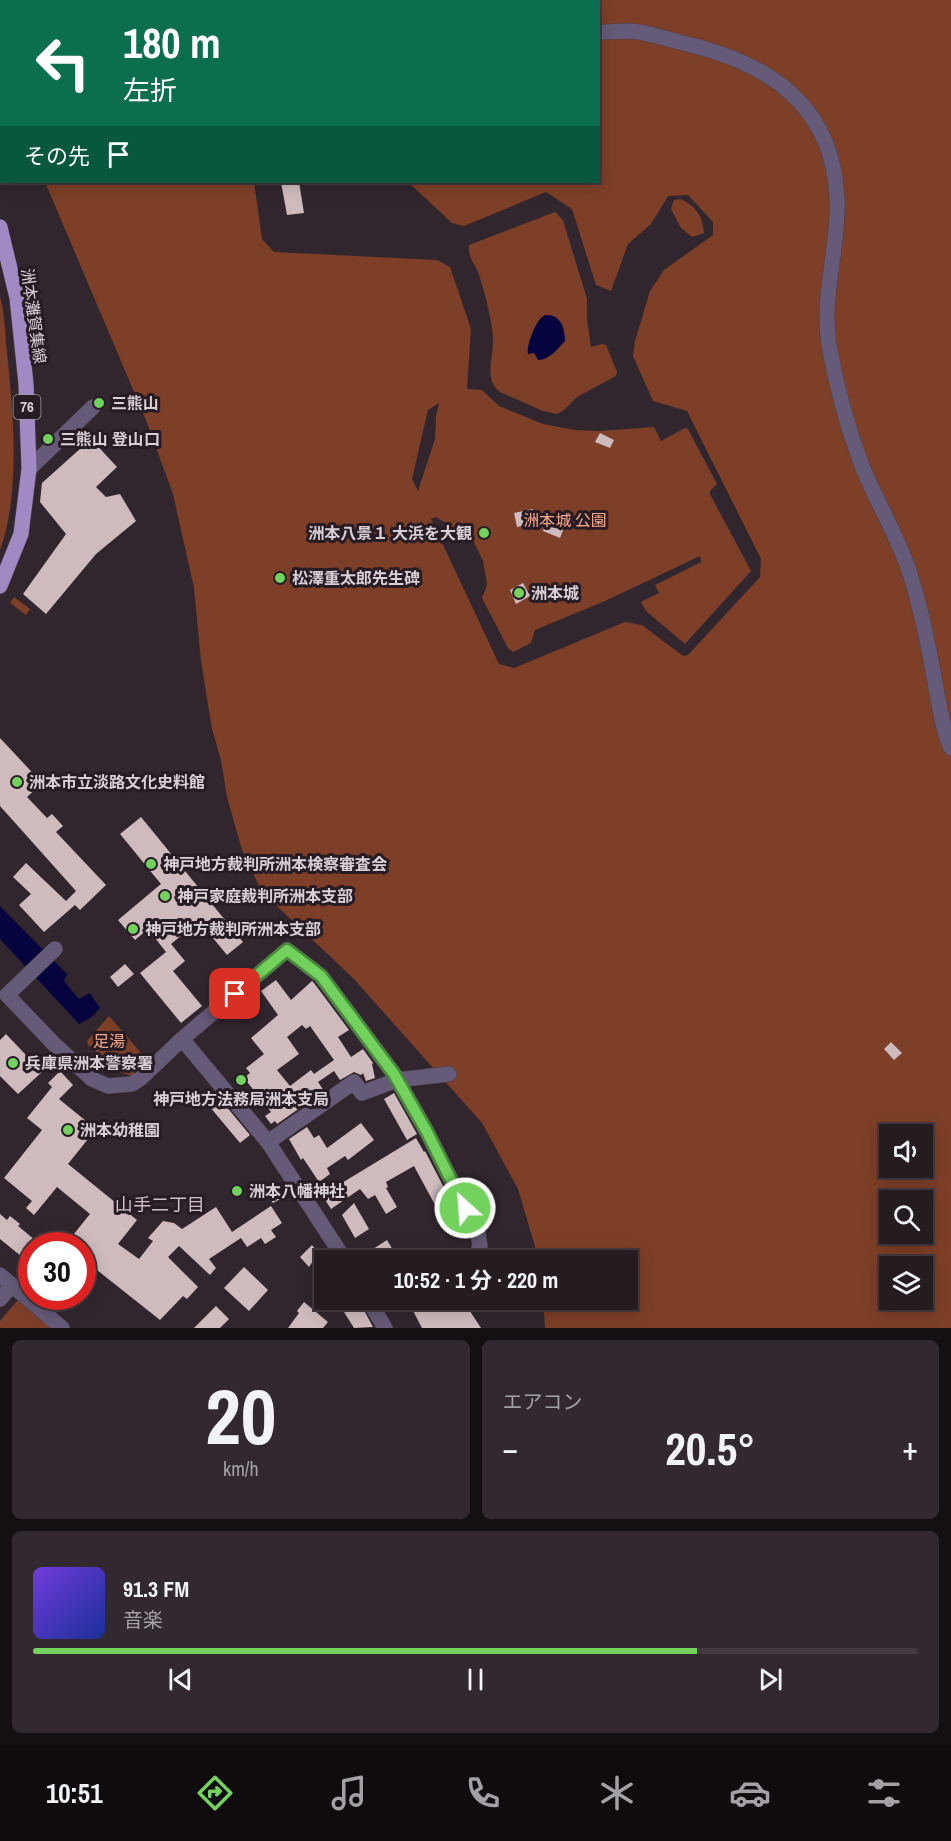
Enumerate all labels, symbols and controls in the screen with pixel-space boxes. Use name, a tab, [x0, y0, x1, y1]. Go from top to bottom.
text: 180 m	[123, 15, 221, 71]
icon: left	[24, 24, 102, 102]
text: 左折	[123, 72, 177, 108]
icon: arrive	[102, 138, 135, 171]
text: その先	[24, 141, 90, 171]
street label: 洲本灘賀集線	[16, 267, 52, 365]
place label: 三熊山	[111, 392, 159, 414]
road number: 76	[14, 395, 40, 419]
marker: 三熊山	[92, 396, 106, 410]
place label: 三熊山 登山口	[60, 428, 160, 450]
marker: 三熊山 登山口	[41, 432, 55, 446]
park label: 洲本城 公園	[523, 509, 607, 531]
place label: 洲本八景１ 大浜を大観	[308, 522, 472, 544]
marker: 洲本八景１ 大浜を大観	[477, 526, 491, 540]
place label: 松澤重太郎先生碑	[292, 567, 420, 589]
marker: 松澤重太郎先生碑	[273, 571, 287, 585]
place label: 洲本城	[531, 582, 579, 604]
marker: 洲本城	[512, 586, 526, 600]
place label: 洲本市立淡路文化史料館	[29, 771, 205, 793]
marker: 洲本市立淡路文化史料館	[10, 775, 24, 789]
place label: 神戸地方裁判所洲本検察審査会	[163, 853, 387, 875]
marker: 神戸地方裁判所洲本検察審査会	[144, 857, 158, 871]
place label: 神戸家庭裁判所洲本支部	[177, 885, 353, 907]
marker: 神戸家庭裁判所洲本支部	[158, 889, 172, 903]
place label: 神戸地方裁判所洲本支部	[145, 918, 321, 940]
marker: 神戸地方裁判所洲本支部	[126, 922, 140, 936]
pin	[209, 968, 260, 1019]
icon: arrive	[218, 977, 251, 1010]
park label: 足湯	[93, 1030, 125, 1052]
place label: 兵庫県洲本警察署	[25, 1052, 153, 1074]
marker: 兵庫県洲本警察署	[6, 1056, 20, 1070]
marker: 神戸地方法務局洲本支局	[234, 1073, 248, 1087]
place label: 神戸地方法務局洲本支局	[153, 1088, 329, 1110]
place label: 洲本幼稚園	[80, 1119, 160, 1141]
marker: 洲本幼稚園	[61, 1123, 75, 1137]
map controls	[879, 1124, 933, 1310]
button: sound	[879, 1124, 933, 1178]
position arrow	[433, 1176, 497, 1240]
place label: 洲本八幡神社	[249, 1180, 345, 1202]
marker: 洲本八幡神社	[230, 1184, 244, 1198]
button: search	[879, 1190, 933, 1244]
district label: 山手二丁目	[115, 1192, 205, 1217]
speed limit sign: 30	[18, 1232, 96, 1310]
button: layers	[879, 1256, 933, 1310]
text: 10:52 · 1 分 · 220 m	[394, 1265, 558, 1295]
text: 20	[205, 1363, 276, 1468]
text: エアコン	[503, 1388, 583, 1415]
text: 20.5°	[665, 1418, 755, 1479]
text: −	[503, 1426, 518, 1470]
text: +	[902, 1426, 918, 1470]
text: km/h	[223, 1455, 259, 1482]
text: 91.3 FM	[123, 1574, 189, 1604]
text: 音楽	[123, 1606, 163, 1633]
icon: previous	[164, 1663, 197, 1696]
icon: pause	[459, 1663, 492, 1696]
icon: next	[754, 1663, 787, 1696]
icon: directions	[194, 1772, 236, 1814]
icon: music	[328, 1772, 370, 1814]
icon: phone	[462, 1772, 504, 1814]
icon: climate	[596, 1772, 638, 1814]
icon: car	[729, 1772, 771, 1814]
icon: filters	[863, 1772, 905, 1814]
text: 10:51	[46, 1775, 103, 1811]

